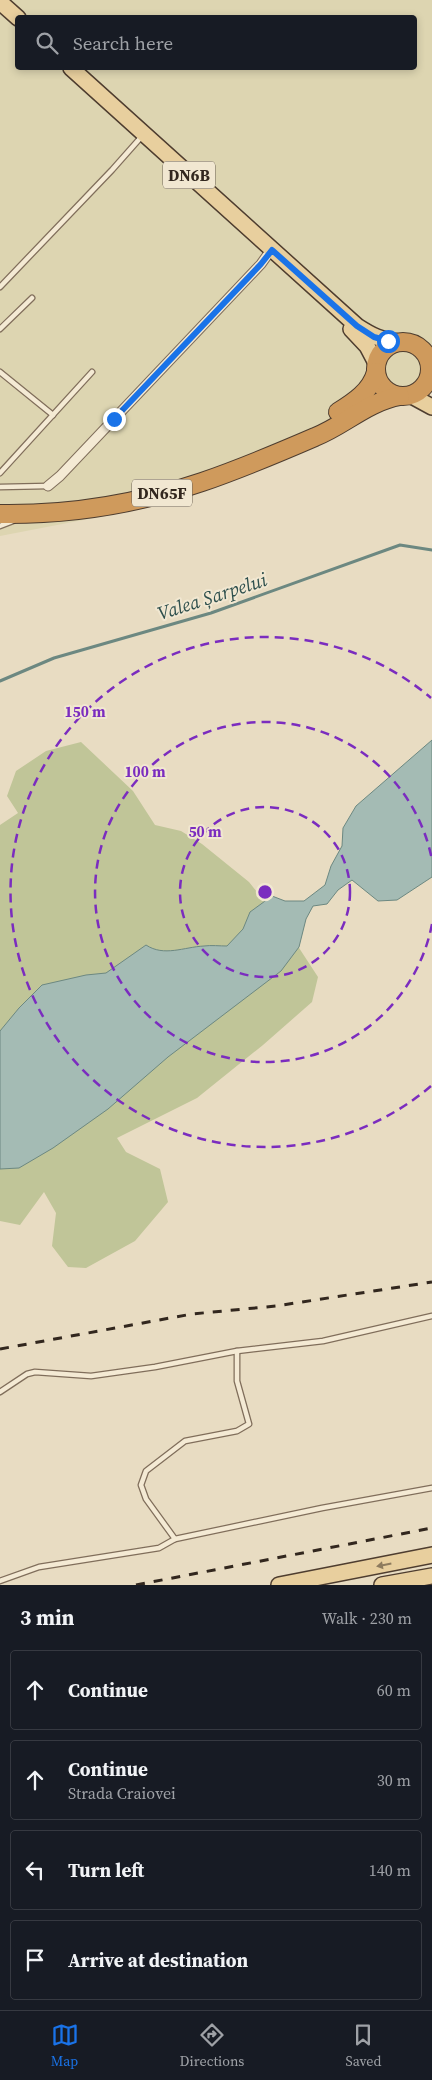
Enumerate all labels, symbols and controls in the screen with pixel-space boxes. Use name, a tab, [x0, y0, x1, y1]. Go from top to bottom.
search box	[15, 15, 417, 70]
icon: search	[33, 29, 61, 57]
text: Search here	[73, 30, 173, 56]
road number: DN6B	[163, 162, 215, 188]
route start	[377, 330, 400, 353]
route end	[103, 408, 126, 431]
road number: DN65F	[132, 479, 192, 506]
water label: Valea Șarpelui	[154, 566, 270, 626]
text: 150 m	[64, 701, 106, 722]
text: 100 m	[124, 761, 166, 782]
text: 50 m	[188, 821, 222, 842]
centre of rings	[256, 883, 274, 901]
one-way arrow	[376, 1561, 392, 1569]
text: 3 min	[20, 1603, 75, 1632]
text: Walk · 230 m	[322, 1607, 412, 1629]
icon: ahead	[21, 1676, 49, 1704]
text: Continue	[68, 1677, 148, 1703]
text: 60 m	[377, 1679, 411, 1701]
text: Continue	[68, 1756, 148, 1782]
icon: ahead	[21, 1766, 49, 1794]
text: 30 m	[377, 1769, 411, 1791]
text: Strada Craiovei	[68, 1782, 176, 1804]
icon: left	[21, 1856, 49, 1884]
text: Turn left	[68, 1857, 144, 1883]
text: 140 m	[369, 1859, 411, 1881]
icon: arrive	[21, 1946, 49, 1974]
text: Arrive at destination	[68, 1947, 248, 1973]
tab: Map	[51, 2021, 79, 2071]
tab: Directions	[180, 2021, 244, 2071]
tab: Saved	[346, 2021, 381, 2071]

